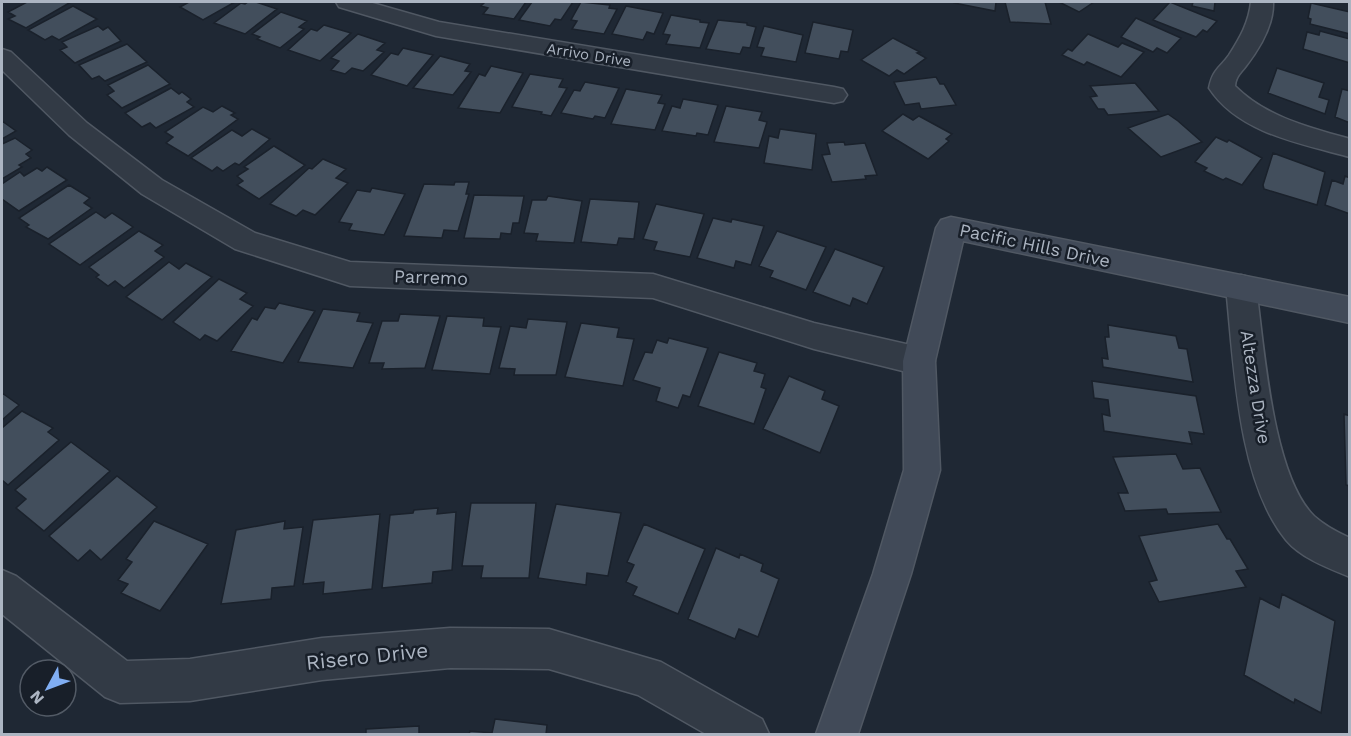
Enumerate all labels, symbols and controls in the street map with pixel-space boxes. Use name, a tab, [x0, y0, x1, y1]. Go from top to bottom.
street label: Arrivo Drive	[545, 39, 633, 71]
street label: Pacific Hills Drive	[958, 219, 1112, 271]
street label: Parremo	[394, 265, 468, 289]
street label: Altezza Drive	[1237, 329, 1275, 445]
street label: Risero Drive	[305, 637, 429, 675]
north arrow	[18, 658, 78, 718]
text: N	[26, 687, 48, 708]

